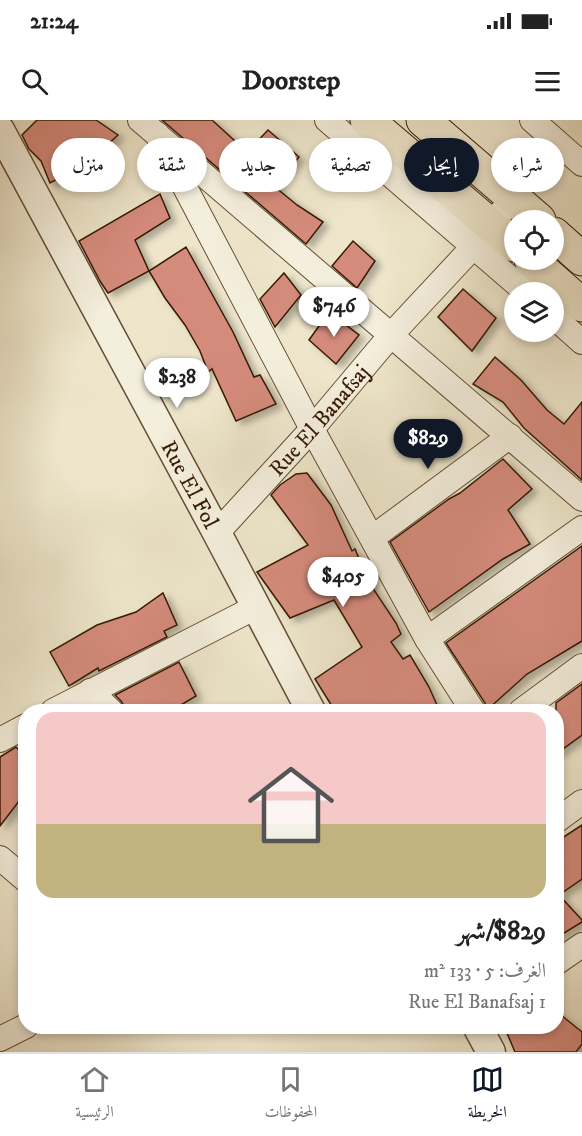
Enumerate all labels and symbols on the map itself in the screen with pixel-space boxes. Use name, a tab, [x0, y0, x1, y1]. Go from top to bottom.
pin: $746	[298, 287, 370, 338]
pin: $238	[141, 358, 213, 409]
street label: Rue El Banafsaj	[264, 359, 375, 482]
pin: $829	[392, 419, 464, 470]
street label: Rue El Fol	[155, 436, 224, 534]
pin: $405	[307, 557, 379, 608]

